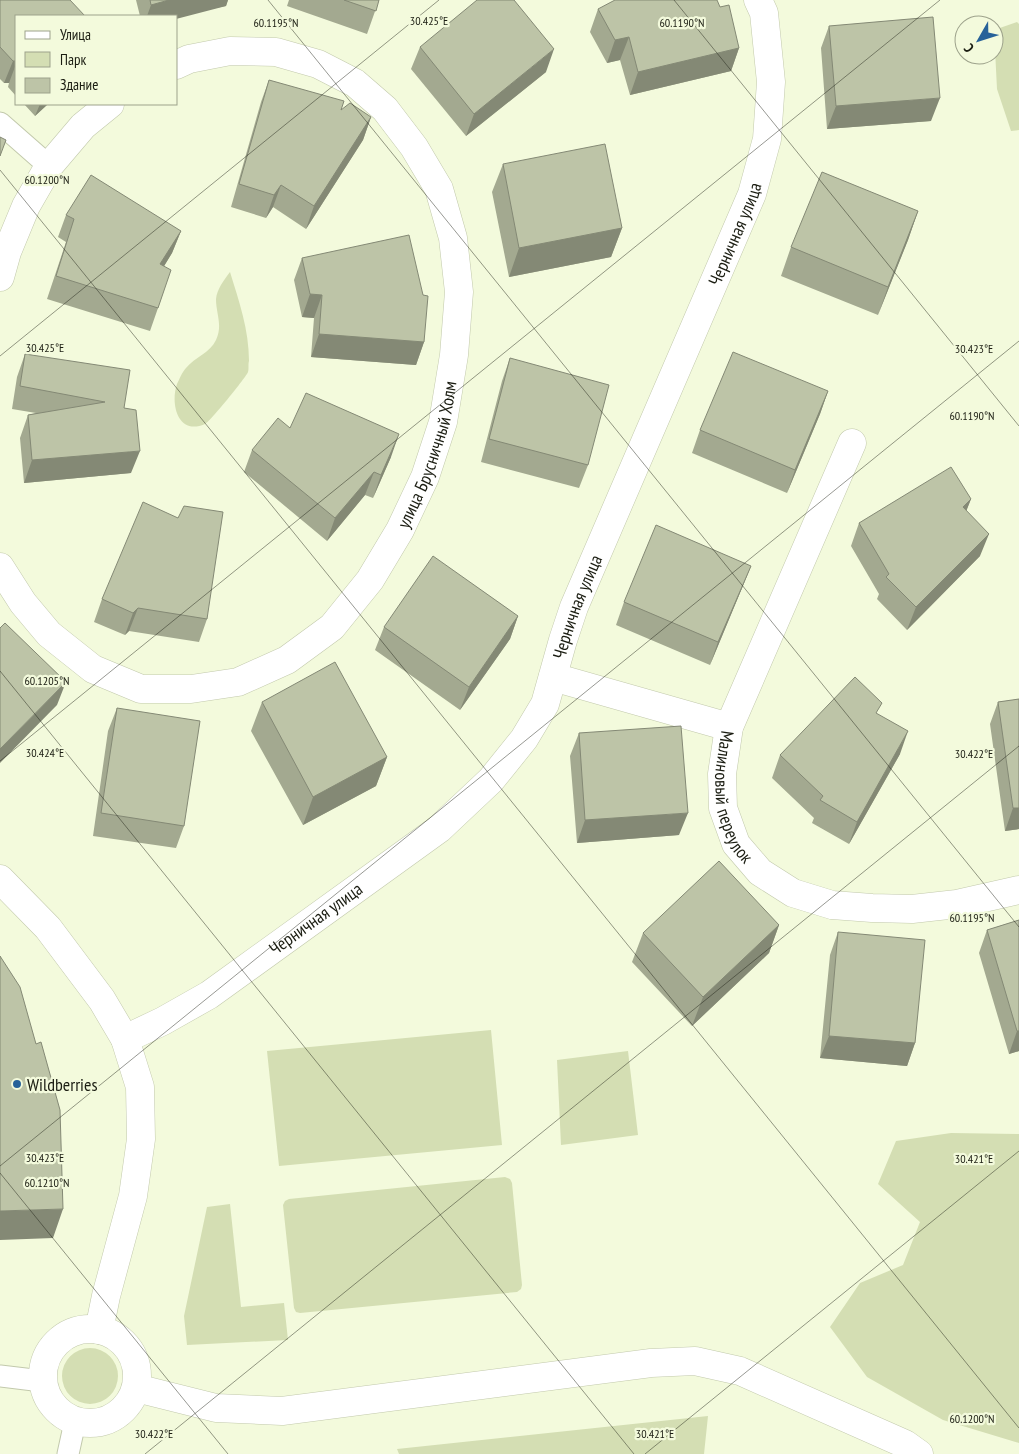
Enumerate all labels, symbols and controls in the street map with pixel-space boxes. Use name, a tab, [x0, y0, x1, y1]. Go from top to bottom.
text: 30.425°E	[410, 13, 448, 28]
legend	[15, 15, 178, 105]
text: 60.1195°N	[253, 15, 299, 30]
text: 60.1190°N	[659, 15, 705, 30]
north arrow	[954, 15, 1004, 65]
text: Улица	[60, 25, 91, 44]
text: С	[960, 40, 978, 56]
text: Парк	[60, 50, 86, 69]
text: Здание	[60, 75, 98, 94]
text: 60.1200°N	[24, 172, 70, 187]
street label: Черничная улица	[703, 180, 766, 289]
text: 30.425°E	[26, 340, 64, 355]
text: 30.423°E	[955, 341, 993, 356]
street label: улица Брусничный Холм	[391, 379, 461, 532]
text: 60.1190°N	[949, 408, 995, 423]
street label: Черничная улица	[547, 551, 607, 661]
text: 60.1205°N	[24, 673, 70, 688]
street label: Малиновый переулок	[710, 729, 759, 868]
text: 30.424°E	[26, 745, 64, 760]
text: 30.422°E	[955, 746, 993, 761]
street label: Черничная улица	[264, 877, 366, 960]
text: 60.1195°N	[949, 910, 995, 925]
place label: Wildberries	[27, 1073, 98, 1096]
marker: Wildberries	[11, 1078, 23, 1090]
text: 30.423°E	[26, 1150, 64, 1165]
text: 30.421°E	[955, 1151, 993, 1166]
text: 60.1210°N	[24, 1175, 70, 1190]
text: 60.1200°N	[949, 1411, 995, 1426]
text: 30.422°E	[135, 1426, 173, 1441]
text: 30.421°E	[636, 1426, 674, 1441]

